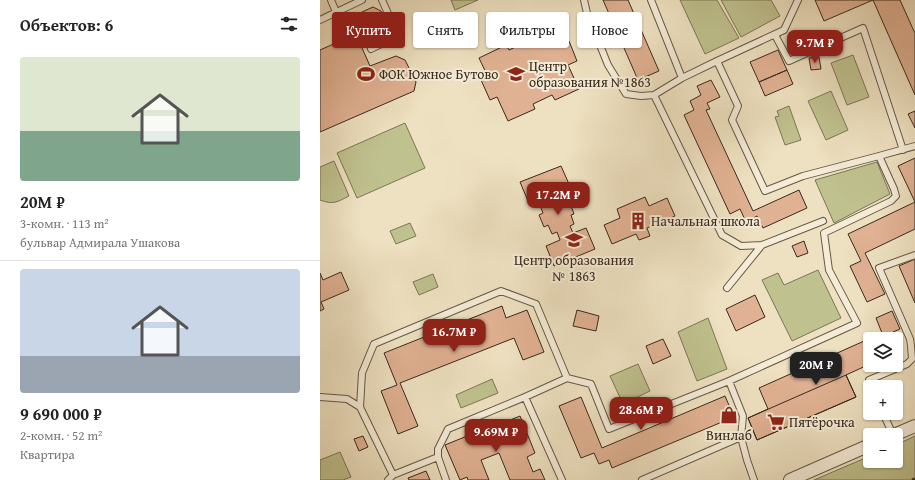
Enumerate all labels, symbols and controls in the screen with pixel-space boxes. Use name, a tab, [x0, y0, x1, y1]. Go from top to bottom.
text: Объектов: 6	[20, 12, 113, 37]
chip: Купить	[332, 12, 405, 48]
chip: Снять	[413, 12, 478, 48]
chip: Фильтры	[486, 12, 569, 48]
chip: Новое	[577, 12, 642, 48]
icon: filters	[278, 13, 300, 35]
pin: 9.7M ₽	[782, 30, 848, 64]
text: 9.7M ₽	[796, 33, 834, 52]
place label: Центр образования №1863	[529, 56, 651, 92]
sports icon: ФОК Южное Бутово	[356, 64, 376, 84]
place label: ФОК Южное Бутово	[379, 64, 498, 84]
school or university icon: Центр образования №1863	[506, 64, 526, 84]
icon: home	[124, 83, 196, 155]
pin: 17.2M ₽	[521, 182, 595, 216]
text: 17.2M ₽	[536, 185, 580, 204]
text: 20M ₽	[20, 189, 65, 214]
building icon: Начальная школа	[628, 211, 648, 231]
place label: Начальная школа	[651, 211, 760, 231]
text: 3-комн. · 113 m²	[20, 214, 109, 233]
school or university icon: Центр образования № 1863	[564, 230, 584, 250]
text: бульвар Адмирала Ушакова	[20, 233, 180, 252]
place label: Центр образования № 1863	[514, 250, 634, 286]
icon: home	[124, 295, 196, 367]
pin: 16.7M ₽	[417, 319, 491, 353]
text: 16.7M ₽	[432, 322, 476, 341]
map controls	[863, 332, 903, 468]
button: layers	[863, 332, 903, 372]
pin: 20M ₽	[788, 352, 844, 386]
text: 20M ₽	[799, 355, 833, 374]
button: +	[863, 380, 903, 420]
pin: 28.6M ₽	[604, 397, 678, 431]
text: 28.6M ₽	[619, 400, 663, 419]
text: 9 690 000 ₽	[20, 401, 102, 426]
shop icon: Винлаб	[719, 405, 739, 425]
supermarket icon: Пятёрочка	[766, 412, 786, 432]
place label: Пятёрочка	[789, 412, 855, 432]
pin: 9.69M ₽	[459, 419, 533, 453]
text: 9.69M ₽	[474, 422, 518, 441]
place label: Винлаб	[706, 425, 752, 445]
text: 2-комн. · 52 m²	[20, 426, 102, 445]
button: −	[863, 428, 903, 468]
text: Квартира	[20, 445, 75, 464]

